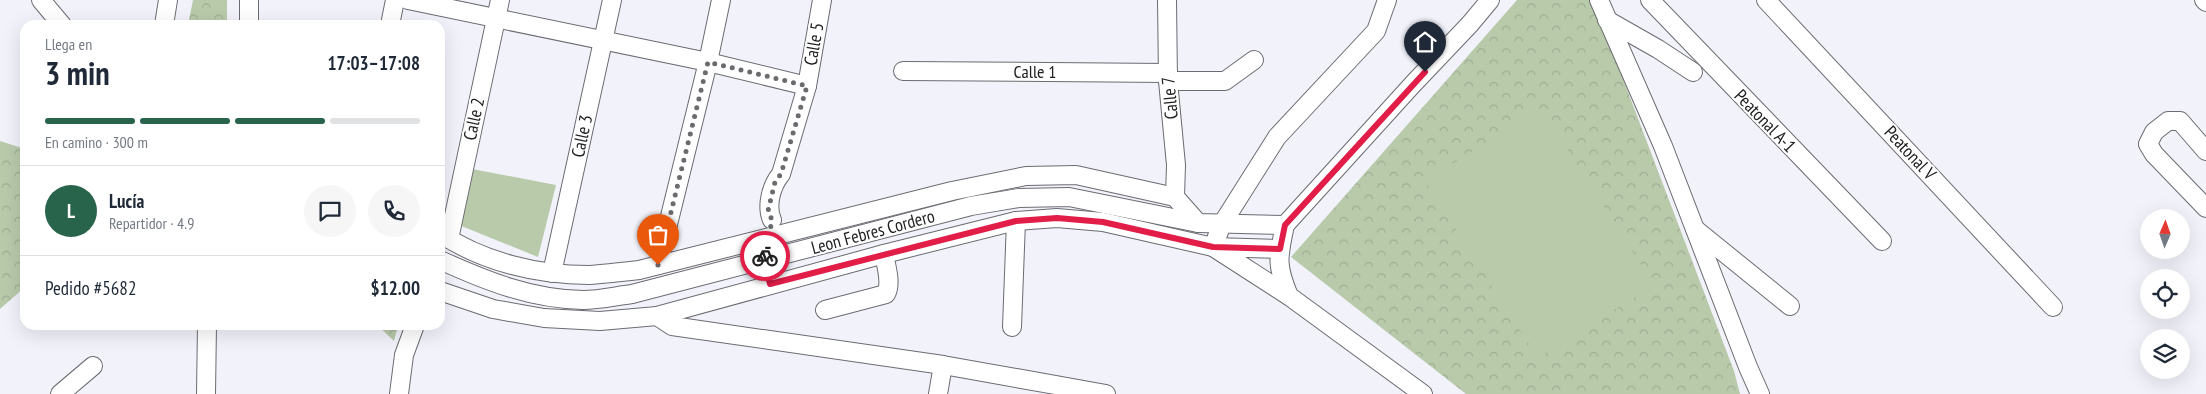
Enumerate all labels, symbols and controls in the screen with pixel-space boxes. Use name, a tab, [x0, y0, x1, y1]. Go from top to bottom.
street label: Calle 5	[798, 21, 829, 67]
pin	[1404, 21, 1446, 72]
icon: home	[1411, 28, 1439, 56]
text: Llega en	[45, 34, 92, 54]
text: 17:03–17:08	[327, 51, 420, 75]
text: 3 min	[45, 52, 110, 94]
street label: Calle 1	[1014, 60, 1056, 83]
street label: Calle 7	[1156, 76, 1183, 120]
street label: Peatonal A-1	[1730, 84, 1801, 157]
street label: Calle 2	[458, 95, 489, 142]
street label: Calle 3	[566, 112, 597, 159]
street label: Peatonal V	[1880, 121, 1942, 185]
text: En camino · 300 m	[45, 132, 148, 152]
button: chat	[304, 185, 356, 237]
button: phone	[368, 185, 420, 237]
text: Lucía	[109, 189, 144, 213]
text: L	[67, 199, 75, 223]
street label: Leon Febres Cordero	[809, 204, 937, 259]
north arrow	[2140, 209, 2190, 259]
map controls	[2140, 209, 2190, 379]
text: Repartidor · 4.9	[109, 213, 194, 233]
pin	[637, 214, 679, 265]
icon: bag	[644, 221, 672, 249]
courier	[740, 231, 790, 281]
icon: bike	[751, 242, 779, 270]
button: locate	[2140, 269, 2190, 319]
text: Pedido #5682	[45, 276, 136, 300]
text: $12.00	[371, 276, 420, 300]
button: layers	[2140, 329, 2190, 379]

